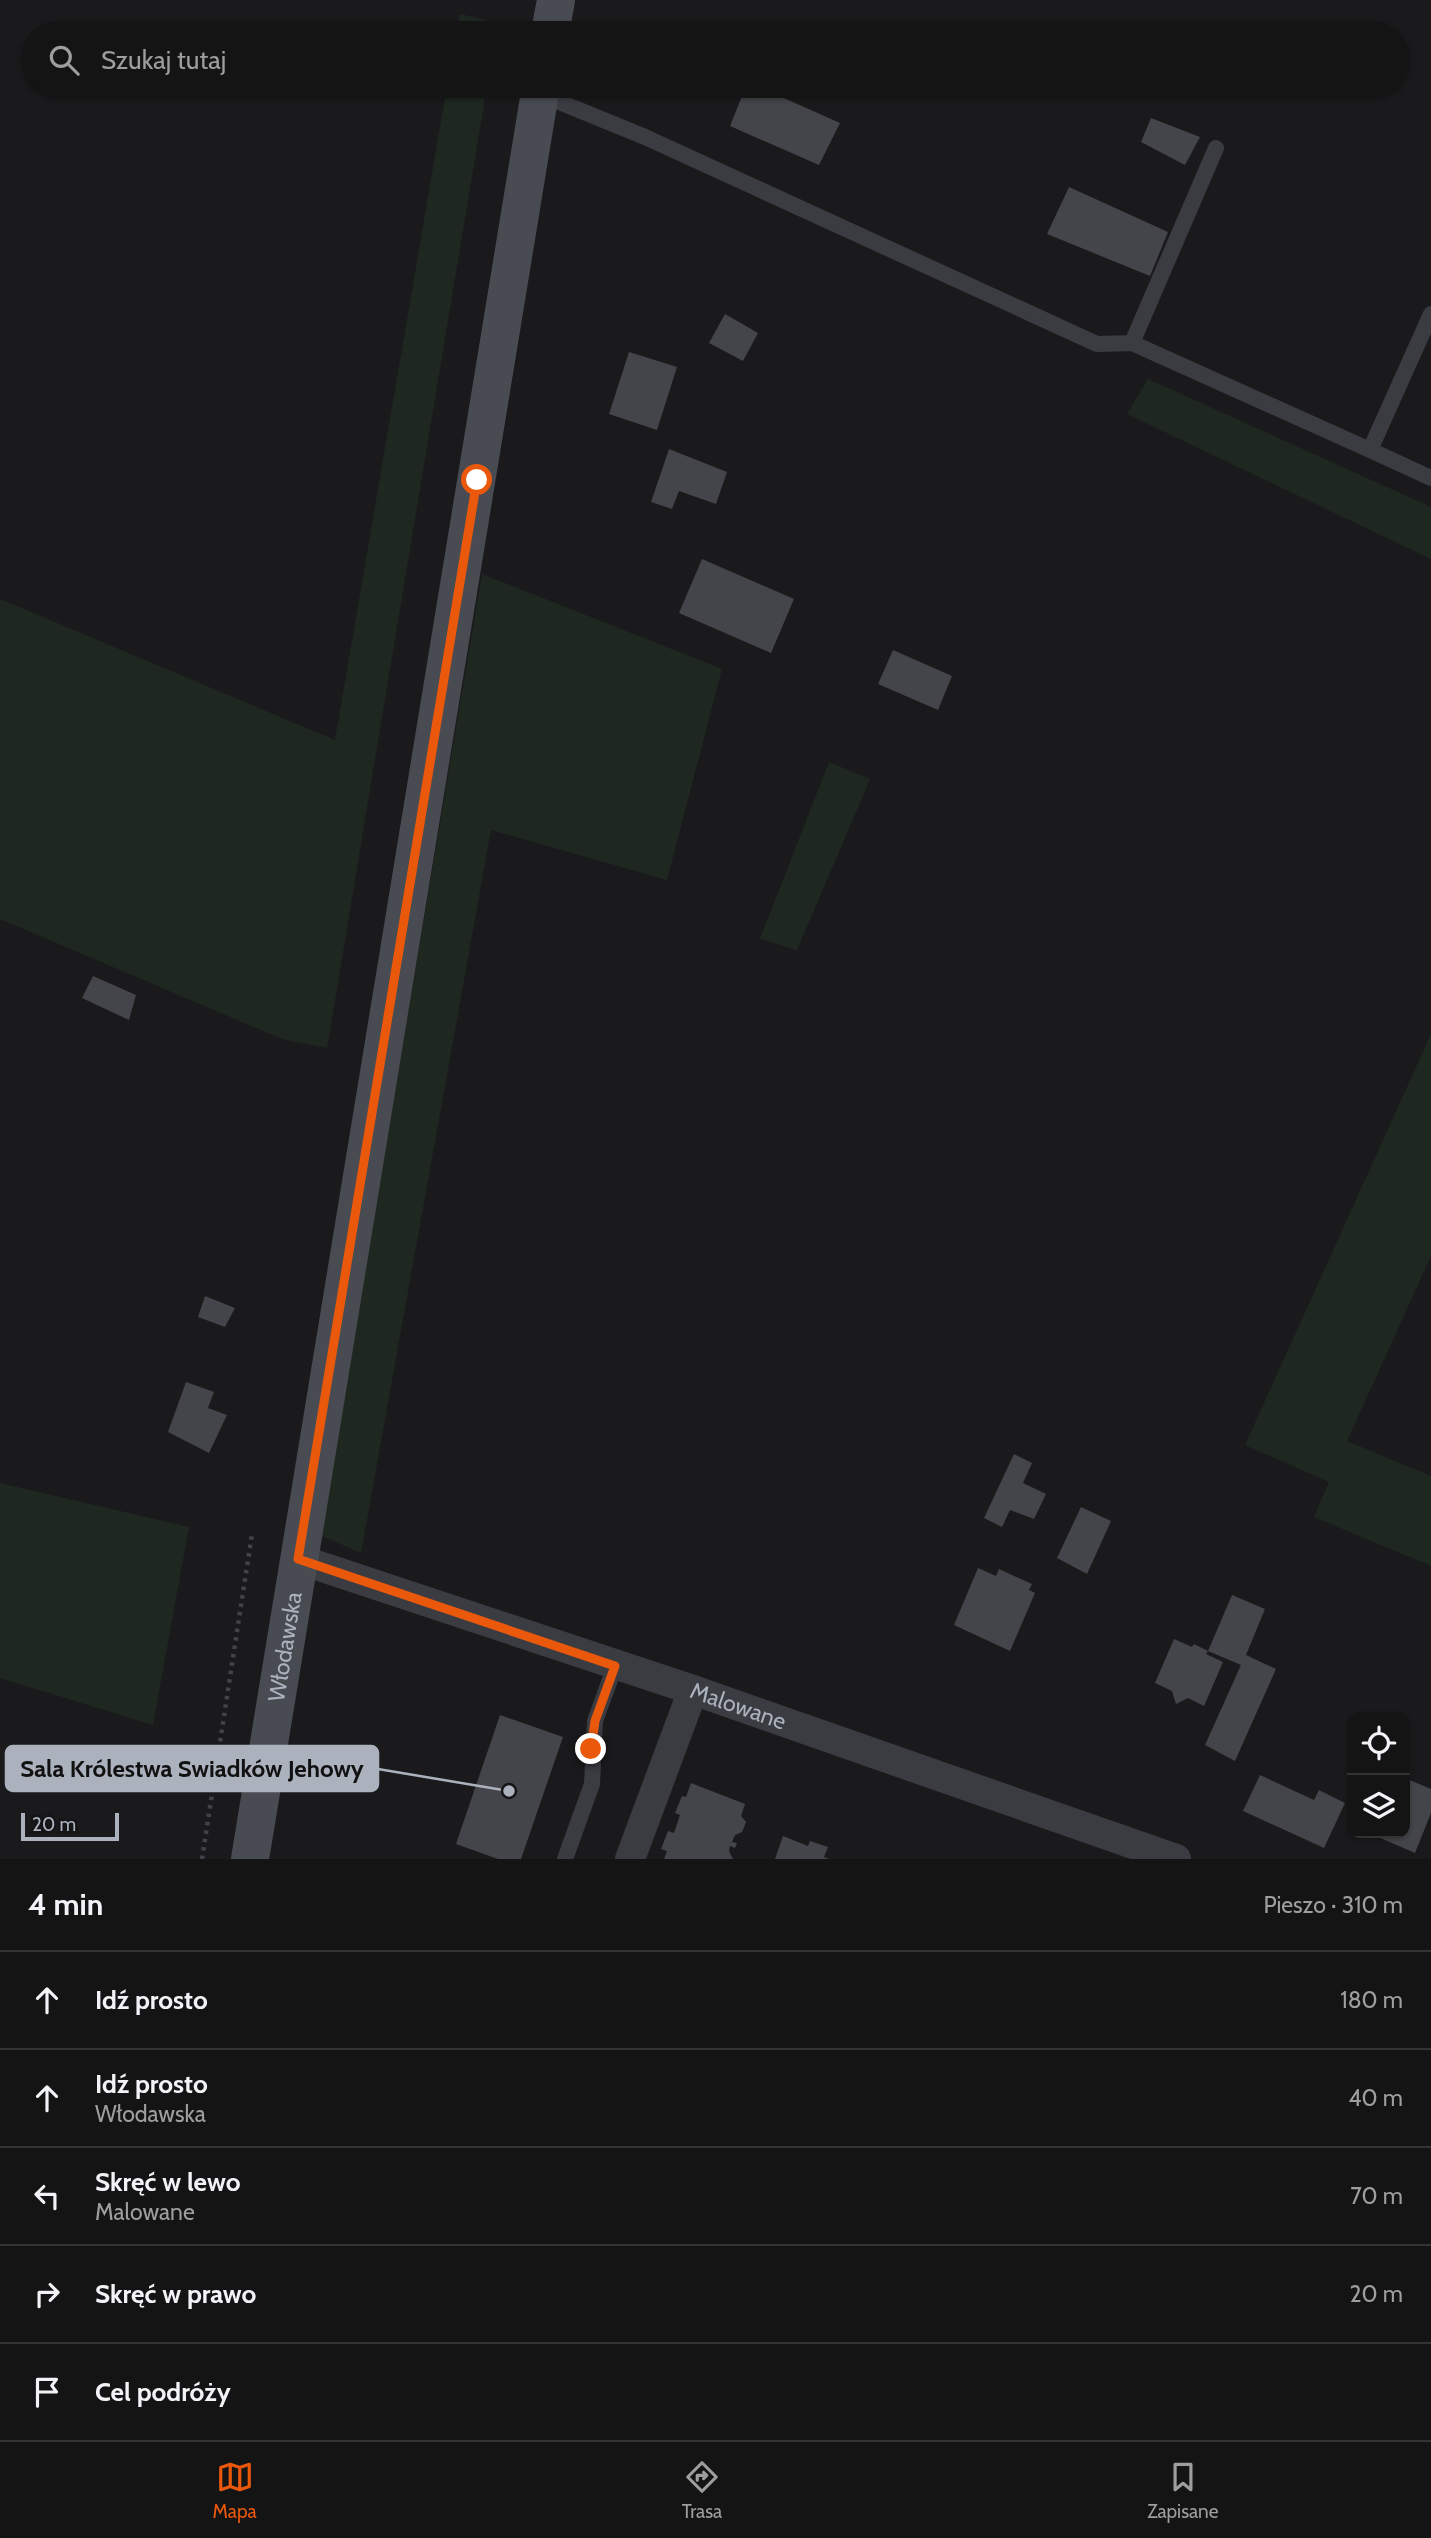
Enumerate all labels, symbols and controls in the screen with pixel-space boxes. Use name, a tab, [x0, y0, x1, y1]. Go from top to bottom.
search box	[21, 21, 1410, 98]
icon: search	[45, 41, 83, 79]
text: Szukaj tutaj	[101, 44, 226, 76]
route start	[461, 464, 492, 495]
street label: Włodawska	[262, 1590, 308, 1704]
street label: Malowane	[686, 1676, 790, 1736]
map controls	[1347, 1712, 1410, 1838]
button: locate	[1347, 1712, 1410, 1775]
route end	[575, 1733, 606, 1764]
callout: Sala Królestwa Swiadków Jehowy	[6, 1746, 378, 1791]
text: Sala Królestwa Swiadków Jehowy	[20, 1754, 364, 1783]
button: layers	[1347, 1775, 1410, 1838]
scale bar	[21, 1810, 119, 1842]
text: 20 m	[32, 1813, 76, 1836]
text: 4 min	[28, 1886, 103, 1923]
text: Pieszo · 310 m	[1263, 1891, 1403, 1919]
icon: ahead	[28, 1981, 66, 2019]
text: Idź prosto	[95, 1984, 208, 2016]
text: 180 m	[1340, 1986, 1403, 2014]
text: Idź prosto	[95, 2068, 208, 2100]
icon: ahead	[28, 2079, 66, 2117]
text: 40 m	[1348, 2084, 1403, 2112]
text: Włodawska	[95, 2100, 206, 2128]
text: Skręć w lewo	[95, 2166, 241, 2198]
icon: left	[28, 2177, 66, 2215]
text: 70 m	[1350, 2182, 1403, 2210]
text: Malowane	[95, 2198, 195, 2226]
icon: right	[28, 2275, 66, 2313]
text: Skręć w prawo	[95, 2278, 256, 2310]
text: 20 m	[1350, 2280, 1403, 2308]
icon: arrive	[28, 2373, 66, 2411]
text: Cel podróży	[95, 2376, 231, 2408]
tab: Mapa	[213, 2458, 257, 2523]
tab: Trasa	[682, 2458, 722, 2523]
tab: Zapisane	[1147, 2458, 1218, 2523]

